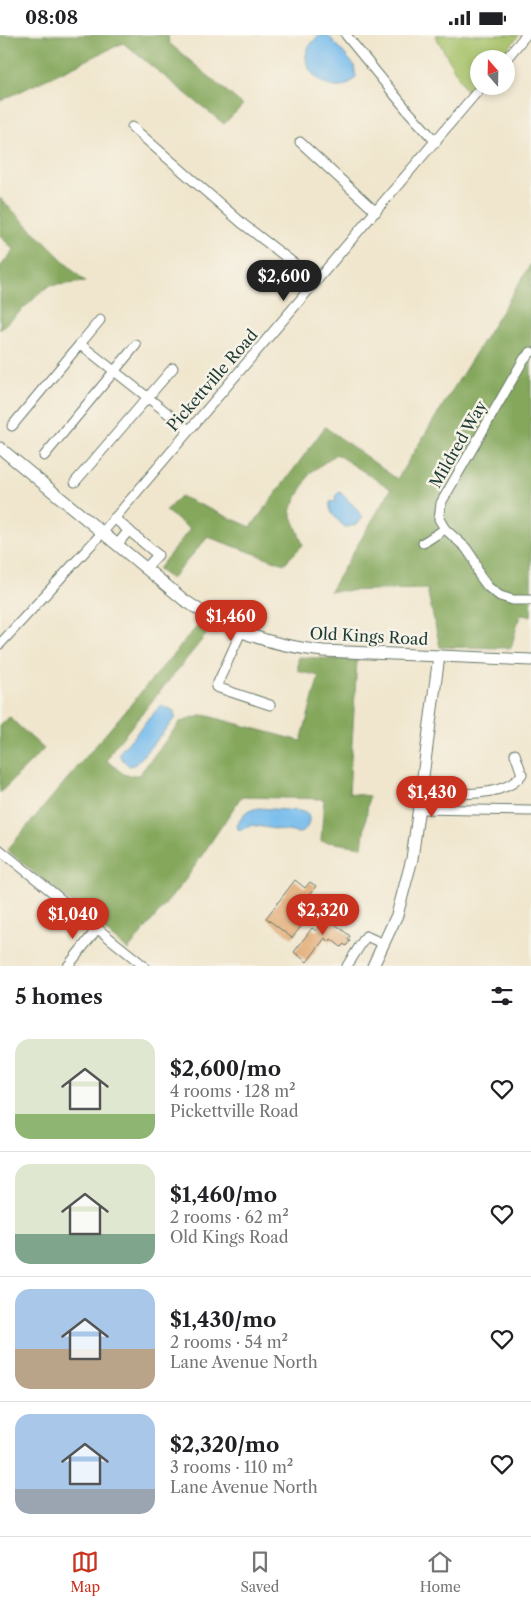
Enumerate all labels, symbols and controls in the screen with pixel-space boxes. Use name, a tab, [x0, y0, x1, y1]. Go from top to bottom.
text: 08:08	[25, 6, 78, 29]
north arrow	[470, 50, 515, 95]
map controls	[470, 50, 515, 95]
pin: $2,600	[243, 259, 325, 302]
text: $2,600	[258, 266, 310, 286]
street label: Pickettville Road	[162, 325, 262, 435]
street label: Mildred Way	[425, 396, 492, 491]
pin: $1,460	[190, 599, 272, 642]
text: $1,460	[206, 606, 256, 626]
street label: Old Kings Road	[309, 623, 429, 649]
pin: $1,430	[391, 775, 473, 818]
text: $1,430	[407, 782, 457, 802]
pin: $2,320	[282, 893, 364, 936]
pin: $1,040	[32, 897, 114, 940]
text: $2,320	[297, 900, 349, 920]
text: $1,040	[48, 904, 98, 924]
icon: filters	[488, 982, 516, 1010]
text: 5 homes	[15, 984, 103, 1009]
text: $2,600/mo	[170, 1056, 281, 1081]
icon: home	[55, 1059, 115, 1119]
icon: heart	[488, 1075, 516, 1103]
text: 4 rooms · 128 m²	[170, 1081, 296, 1101]
text: Pickettville Road	[170, 1101, 299, 1121]
text: $1,460/mo	[170, 1182, 277, 1207]
icon: home	[55, 1184, 115, 1244]
icon: heart	[488, 1200, 516, 1228]
text: 2 rooms · 62 m²	[170, 1207, 289, 1227]
text: Old Kings Road	[170, 1227, 289, 1247]
text: $1,430/mo	[170, 1307, 276, 1332]
icon: home	[55, 1309, 115, 1369]
icon: heart	[488, 1325, 516, 1353]
text: 2 rooms · 54 m²	[170, 1332, 288, 1352]
text: Lane Avenue North	[170, 1352, 318, 1372]
text: $2,320/mo	[170, 1432, 279, 1457]
icon: home	[55, 1434, 115, 1494]
icon: heart	[488, 1450, 516, 1478]
text: 3 rooms · 110 m²	[170, 1457, 293, 1477]
text: Lane Avenue North	[170, 1477, 318, 1497]
tab: Map	[70, 1548, 100, 1596]
tab: Saved	[241, 1548, 279, 1596]
tab: Home	[420, 1548, 461, 1596]

